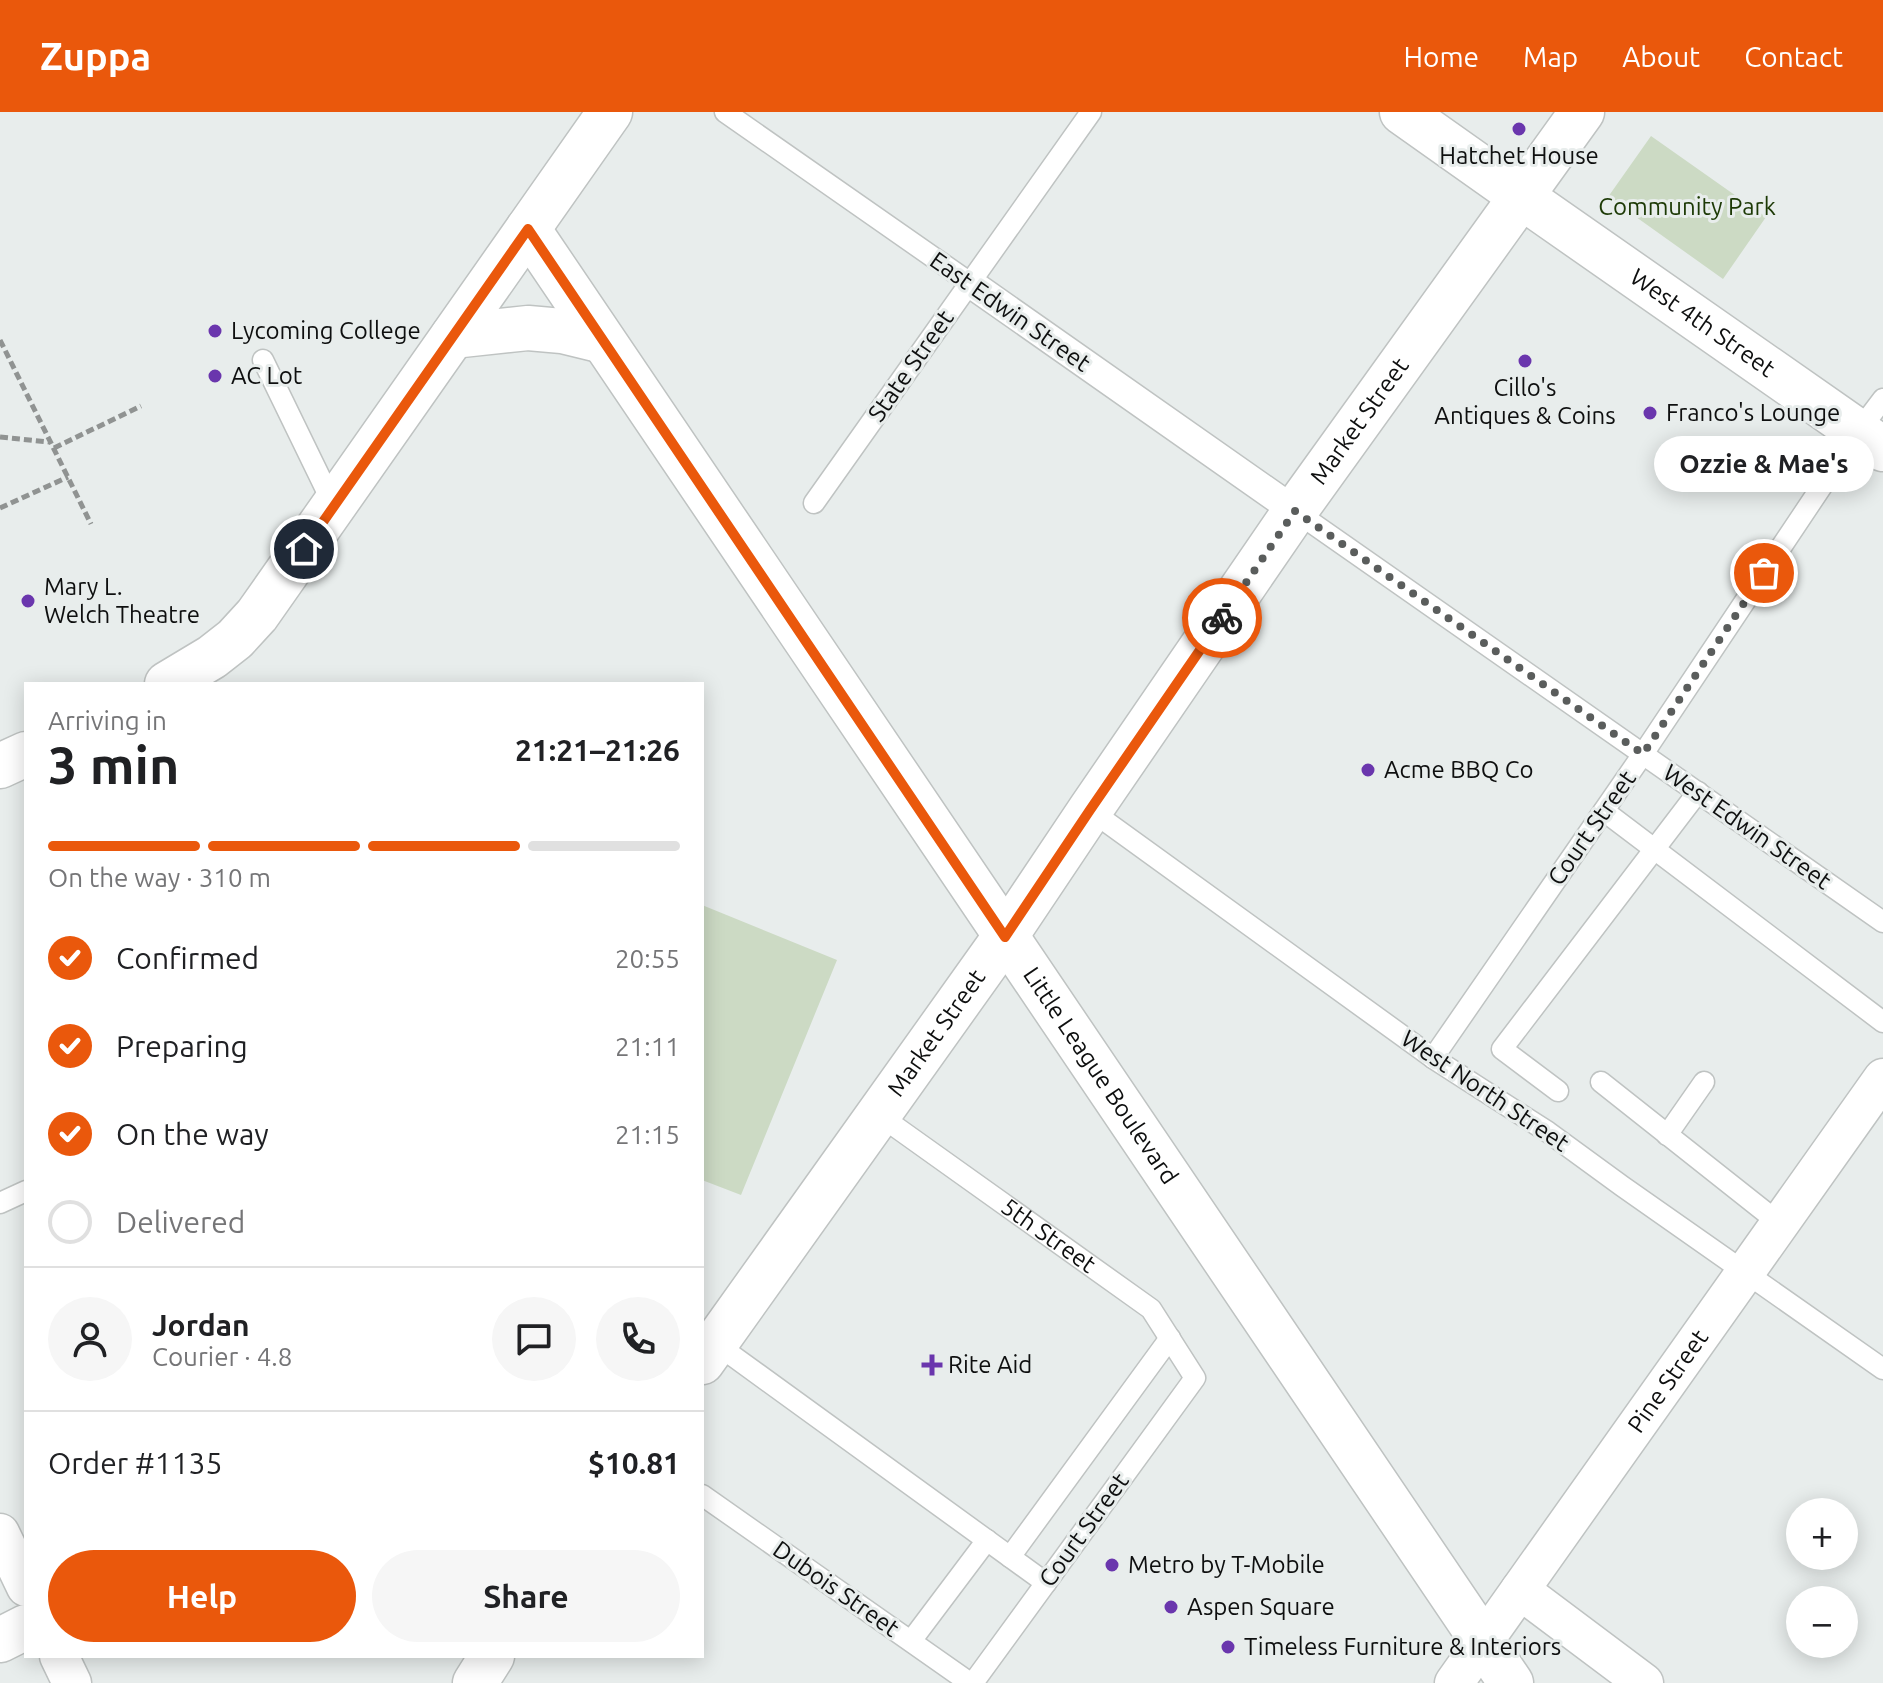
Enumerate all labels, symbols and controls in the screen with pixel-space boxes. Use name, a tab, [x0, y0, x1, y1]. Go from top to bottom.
text: Zuppa	[40, 35, 151, 77]
text: Home	[1404, 41, 1479, 72]
text: Map	[1523, 41, 1578, 72]
text: About	[1622, 41, 1700, 72]
text: Contact	[1744, 41, 1843, 72]
marker: Hatchet House	[1510, 120, 1528, 138]
place label: Hatchet House	[1439, 142, 1599, 169]
park label: Community Park	[1598, 193, 1776, 220]
street label: East Edwin Street	[925, 246, 1096, 377]
street label: West 4th Street	[1625, 263, 1780, 382]
street label: State Street	[862, 304, 959, 426]
place label: Lycoming College	[231, 317, 421, 344]
marker: Lycoming College	[206, 322, 224, 340]
street label: Market Street	[1305, 352, 1414, 489]
marker: Cillo's Antiques & Coins	[1516, 352, 1534, 370]
place label: AC Lot	[231, 362, 303, 389]
marker: AC Lot	[206, 367, 224, 385]
place label: Cillo's Antiques & Coins	[1434, 374, 1616, 429]
place label: Franco's Lounge	[1666, 399, 1840, 426]
marker: Franco's Lounge	[1641, 404, 1659, 422]
callout: Ozzie & Mae's	[1654, 437, 1874, 493]
text: Ozzie & Mae's	[1679, 449, 1849, 478]
pin	[270, 515, 338, 583]
icon: home	[282, 527, 326, 571]
pin	[1730, 539, 1798, 607]
icon: bag	[1742, 551, 1786, 595]
place label: Mary L. Welch Theatre	[44, 573, 200, 628]
courier	[1182, 578, 1262, 658]
marker: Mary L. Welch Theatre	[19, 592, 37, 610]
icon: bike	[1200, 596, 1244, 640]
text: Arriving in	[48, 706, 167, 735]
text: 21:21–21:26	[515, 733, 680, 767]
text: 3 min	[48, 736, 179, 794]
place label: Acme BBQ Co	[1384, 756, 1534, 783]
street label: West Edwin Street	[1658, 759, 1837, 895]
marker: Acme BBQ Co	[1359, 761, 1377, 779]
street label: Court Street	[1542, 765, 1641, 890]
text: On the way · 310 m	[48, 863, 271, 892]
icon: check	[48, 936, 92, 980]
text: Confirmed	[116, 941, 259, 975]
text: 20:55	[615, 944, 680, 973]
street label: Little League Boulevard	[1018, 962, 1184, 1189]
street label: Market Street	[882, 964, 991, 1101]
icon: check	[48, 1024, 92, 1068]
street label: West North Street	[1396, 1024, 1575, 1157]
text: Preparing	[116, 1029, 248, 1063]
text: 21:11	[615, 1032, 680, 1061]
icon: check	[48, 1112, 92, 1156]
text: On the way	[116, 1117, 269, 1151]
text: 21:15	[615, 1120, 680, 1149]
street label: 5th Street	[996, 1193, 1101, 1278]
text: Delivered	[116, 1205, 245, 1239]
button: person	[48, 1297, 132, 1381]
button: chat	[492, 1297, 576, 1381]
button: phone	[596, 1297, 680, 1381]
text: Jordan	[152, 1308, 250, 1342]
street label: Pine Street	[1622, 1324, 1714, 1438]
text: Courier · 4.8	[152, 1342, 292, 1371]
place label: Rite Aid	[948, 1351, 1032, 1378]
marker: Rite Aid	[923, 1356, 941, 1374]
text: Order #1135	[48, 1446, 222, 1480]
text: $10.81	[588, 1446, 680, 1480]
street label: Court Street	[1033, 1467, 1134, 1592]
map controls	[1786, 1498, 1858, 1658]
button: +	[1786, 1498, 1858, 1570]
street label: Dubois Street	[768, 1535, 905, 1642]
button: Help	[48, 1550, 356, 1642]
button: Share	[372, 1550, 680, 1642]
place label: Metro by T-Mobile	[1128, 1551, 1325, 1578]
marker: Metro by T-Mobile	[1103, 1556, 1121, 1574]
button: −	[1786, 1586, 1858, 1658]
place label: Aspen Square	[1187, 1593, 1335, 1620]
marker: Aspen Square	[1162, 1598, 1180, 1616]
place label: Timeless Furniture & Interiors	[1244, 1633, 1561, 1660]
marker: Timeless Furniture & Interiors	[1219, 1638, 1237, 1656]

